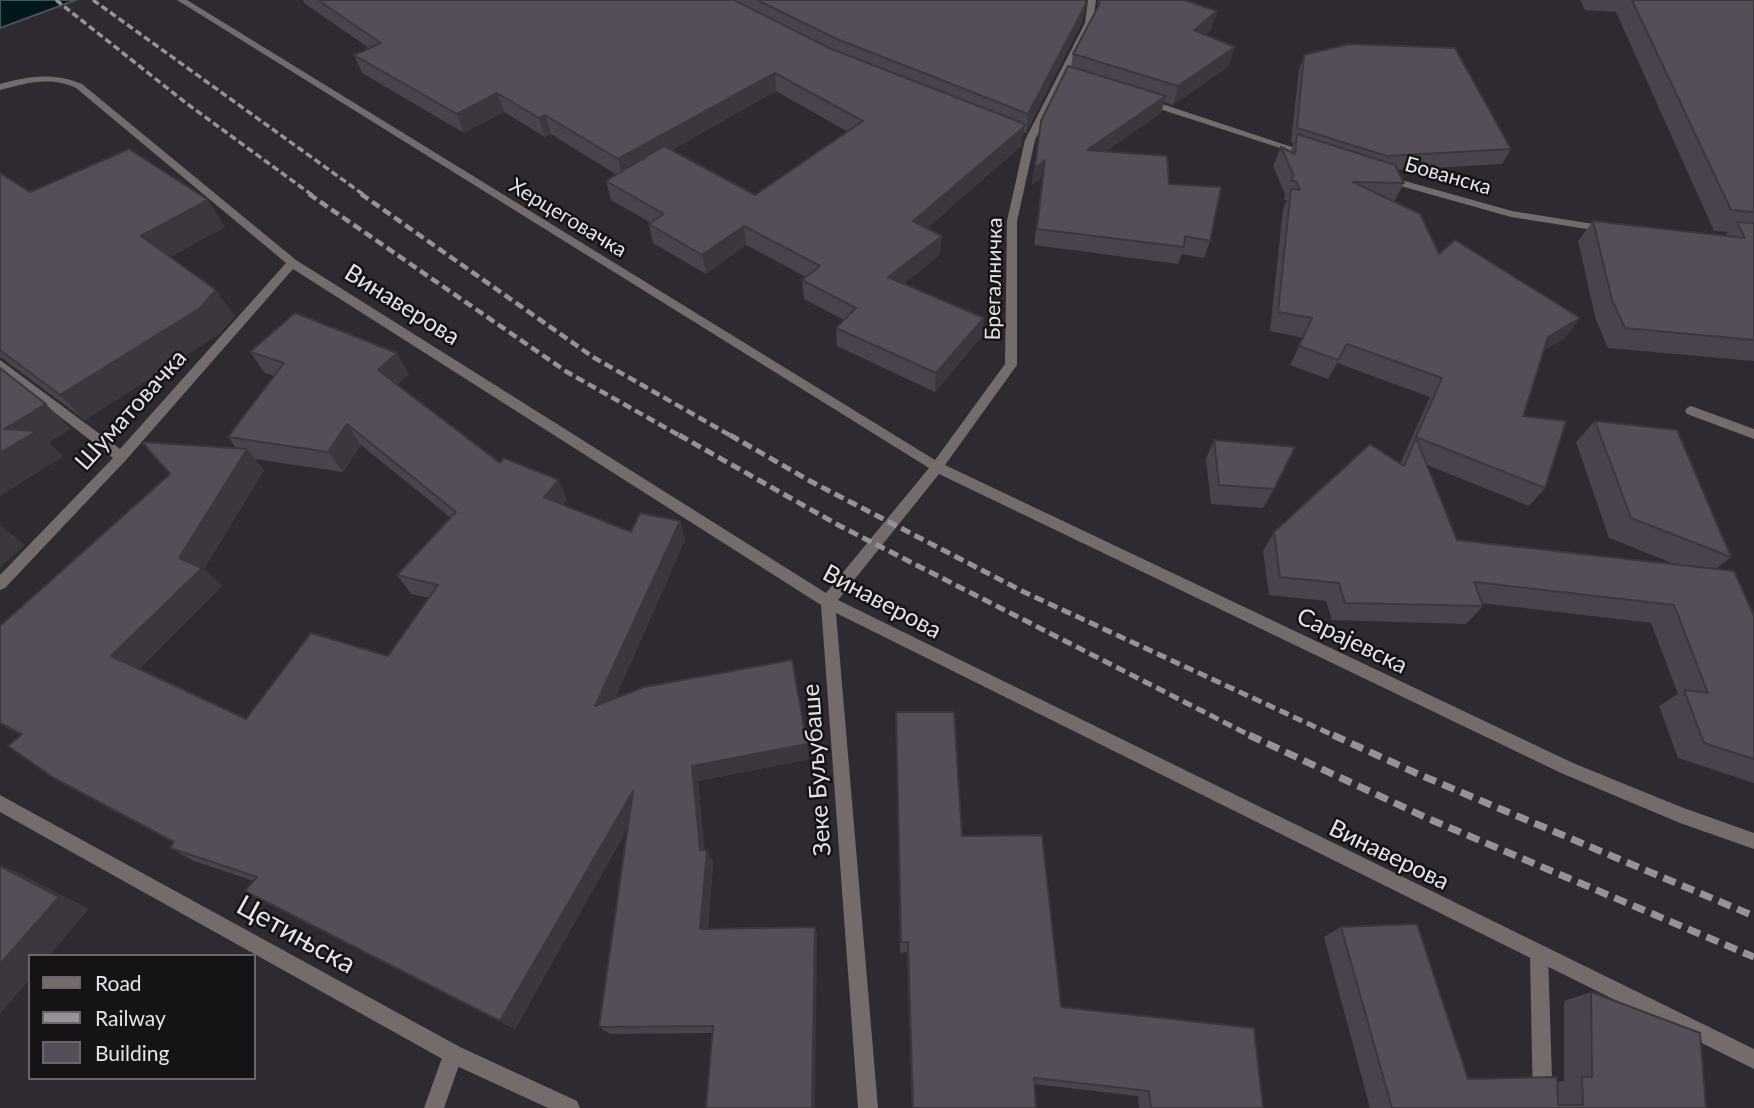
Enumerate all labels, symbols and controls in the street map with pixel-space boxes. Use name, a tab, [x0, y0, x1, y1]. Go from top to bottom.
street label: Бованска	[1402, 152, 1494, 200]
street label: Херцеговачка	[505, 173, 631, 263]
street label: Брегалничка	[980, 217, 1008, 341]
street label: Винаверова	[339, 258, 465, 352]
street label: Шуматовачка	[69, 344, 193, 476]
street label: Винаверова	[818, 559, 946, 645]
street label: Сарајевска	[1292, 602, 1412, 680]
street label: Зеке Буљубаше	[797, 683, 837, 857]
street label: Винаверова	[1324, 814, 1454, 896]
street label: Цетињска	[231, 889, 361, 981]
legend	[28, 954, 256, 1080]
text: Road	[95, 970, 142, 995]
text: Railway	[95, 1005, 166, 1030]
text: Building	[95, 1040, 170, 1065]

